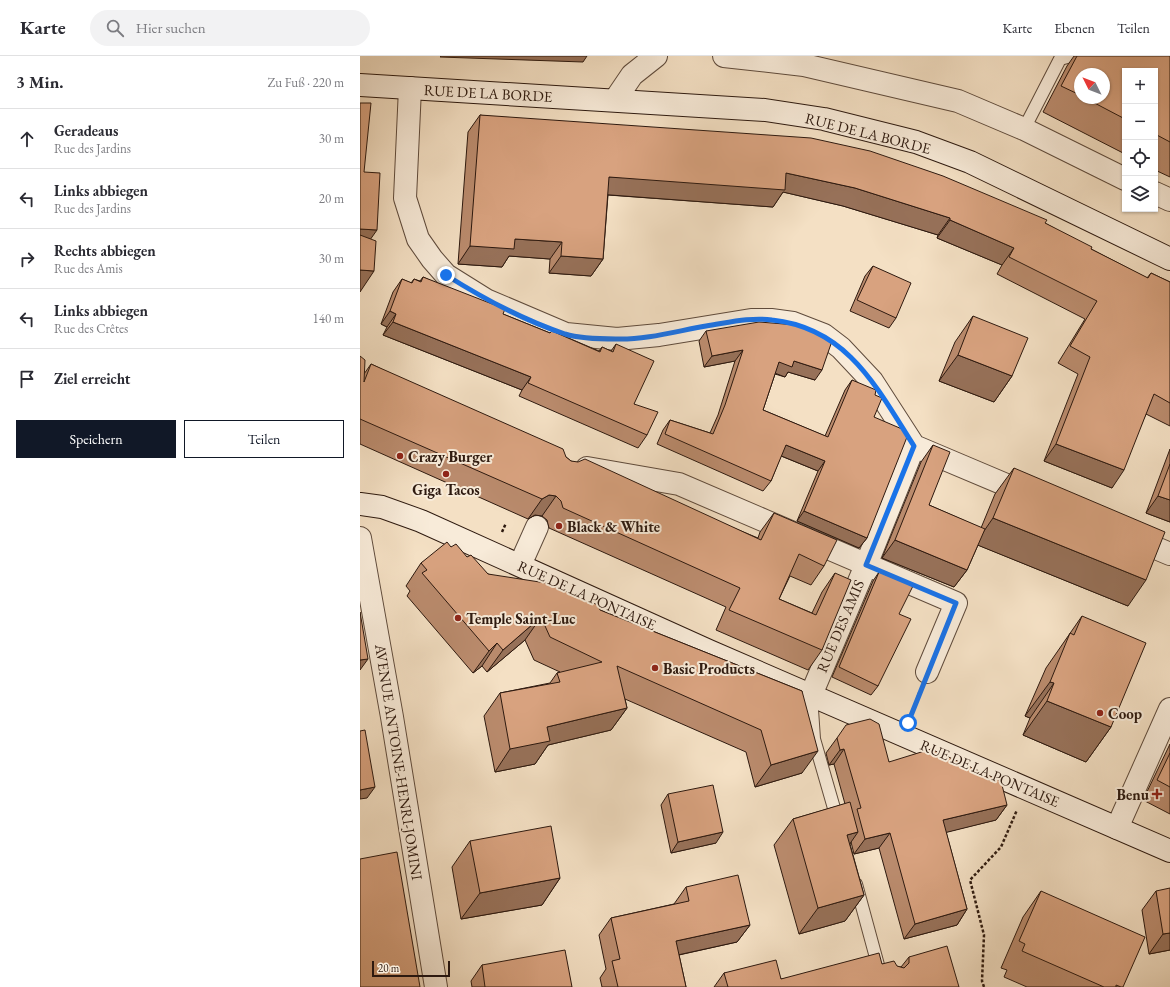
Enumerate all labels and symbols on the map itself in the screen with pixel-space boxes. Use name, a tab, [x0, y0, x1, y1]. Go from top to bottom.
north arrow	[1074, 68, 1110, 104]
street label: RUE DE LA BORDE	[423, 80, 553, 106]
street label: RUE DE LA BORDE	[803, 108, 933, 158]
route end	[437, 266, 455, 284]
place label: Crazy Burger	[408, 447, 493, 466]
marker: Crazy Burger	[395, 451, 405, 461]
marker: Giga Tacos	[441, 469, 451, 479]
place label: Giga Tacos	[412, 480, 480, 499]
place label: Black & White	[567, 517, 660, 536]
marker: Black & White	[554, 521, 564, 531]
street label: RUE DE LA PONTAISE	[515, 556, 660, 634]
street label: RUE DES AMIS	[812, 577, 868, 675]
place label: Temple Saint-Luc	[466, 609, 575, 628]
marker: Temple Saint-Luc	[453, 613, 463, 623]
street label: AVENUE ANTOINE-HENRI-JOMINI	[371, 642, 427, 881]
place label: Basic Products	[663, 659, 755, 678]
marker: Basic Products	[650, 663, 660, 673]
place label: Coop	[1108, 704, 1142, 723]
marker: Coop	[1095, 708, 1105, 718]
route start	[899, 714, 917, 732]
street label: RUE DE LA PONTAISE	[918, 735, 1063, 811]
place label: Benu	[1117, 785, 1150, 804]
marker: Benu	[1152, 789, 1162, 799]
scale bar	[372, 959, 450, 978]

